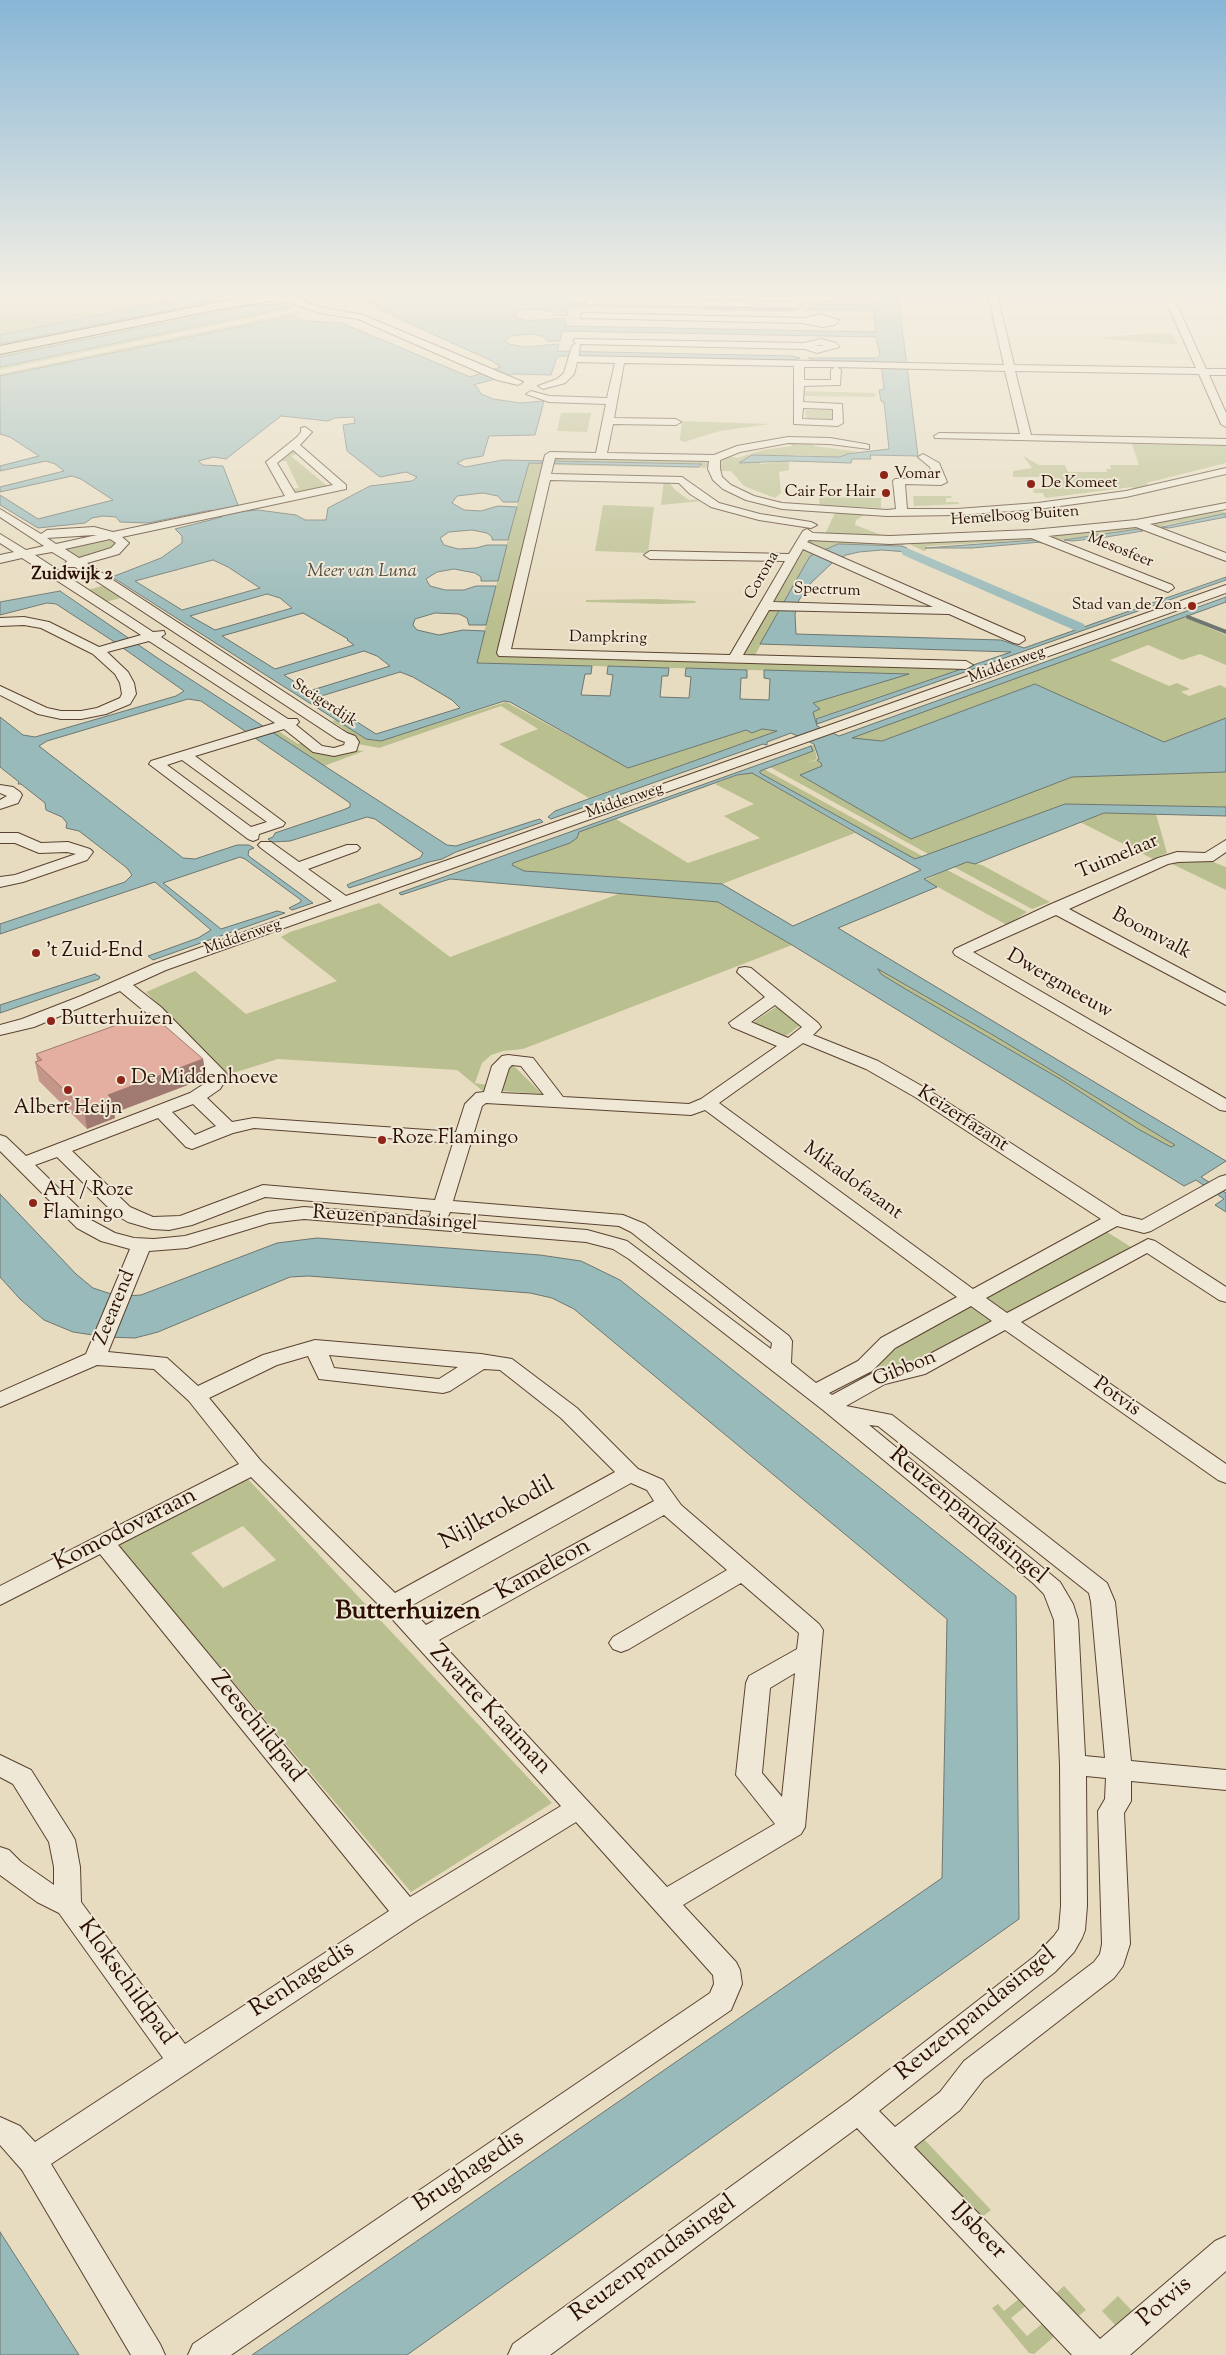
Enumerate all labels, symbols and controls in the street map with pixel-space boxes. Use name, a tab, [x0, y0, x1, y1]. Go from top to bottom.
place label: Vomar	[894, 465, 940, 485]
marker: Vomar	[878, 469, 890, 481]
place label: De Komeet	[1041, 474, 1118, 494]
marker: De Komeet	[1025, 478, 1037, 490]
place label: Cair For Hair	[785, 483, 876, 503]
marker: Cair For Hair	[880, 487, 892, 499]
street label: Hemelboog Buiten	[950, 503, 1080, 531]
street label: Mesosfeer	[1084, 529, 1156, 573]
street label: Corona	[741, 548, 785, 604]
water label: Meer van Luna	[307, 562, 417, 584]
district label: Zuidwijk 2	[31, 565, 113, 587]
street label: Spectrum	[793, 580, 861, 602]
place label: Stad van de Zon	[1072, 596, 1182, 616]
marker: Stad van de Zon	[1186, 600, 1198, 612]
street label: Dampkring	[569, 629, 647, 649]
street label: Middenweg	[966, 643, 1048, 689]
street label: Steigerdijk	[287, 676, 361, 732]
street label: Middenweg	[584, 780, 666, 824]
street label: Tuimelaar	[1074, 830, 1162, 886]
street label: Boomvalk	[1107, 904, 1195, 966]
street label: Middenweg	[202, 916, 284, 960]
place label: 't Zuid-End	[46, 941, 143, 965]
street label: Dwergmeeuw	[1002, 945, 1116, 1025]
marker: 't Zuid-End	[30, 947, 42, 959]
place label: Butterhuizen	[61, 1009, 173, 1033]
marker: Butterhuizen	[45, 1015, 57, 1027]
place label: De Middenhoeve	[131, 1068, 278, 1092]
marker: De Middenhoeve	[115, 1074, 127, 1086]
street label: Keizerfazant	[912, 1082, 1012, 1158]
marker: Albert Heijn	[62, 1084, 74, 1096]
place label: Albert Heijn	[14, 1098, 122, 1122]
place label: Roze Flamingo	[392, 1128, 518, 1152]
marker: Roze Flamingo	[376, 1134, 388, 1146]
street label: Mikadofazant	[797, 1138, 907, 1226]
place label: AH / Roze Flamingo	[43, 1180, 133, 1227]
marker: AH / Roze Flamingo	[27, 1197, 39, 1209]
street label: Reuzenpandasingel	[312, 1202, 478, 1238]
street label: Zeearend	[90, 1267, 142, 1349]
street label: Gibbon	[870, 1346, 940, 1394]
street label: Potvis	[1088, 1373, 1144, 1423]
street label: Reuzenpandasingel	[882, 1442, 1052, 1592]
street label: Nijlkrokodil	[436, 1472, 560, 1558]
street label: Komodovaraan	[50, 1483, 202, 1579]
street label: Kameleon	[492, 1533, 596, 1609]
district label: Butterhuizen	[335, 1598, 481, 1630]
street label: Zwarte Kaaiman	[422, 1640, 556, 1782]
street label: Zeeschildpad	[203, 1667, 309, 1789]
street label: Klokschildpad	[70, 1915, 180, 2051]
street label: Renhagedis	[245, 1936, 361, 2026]
street label: Reuzenpandasingel	[891, 1941, 1063, 2089]
street label: Brughagedis	[409, 2126, 531, 2220]
street label: Reuzenpandasingel	[565, 2190, 743, 2330]
street label: IJsbeer	[943, 2197, 1011, 2267]
street label: Potvis	[1133, 2272, 1199, 2334]

